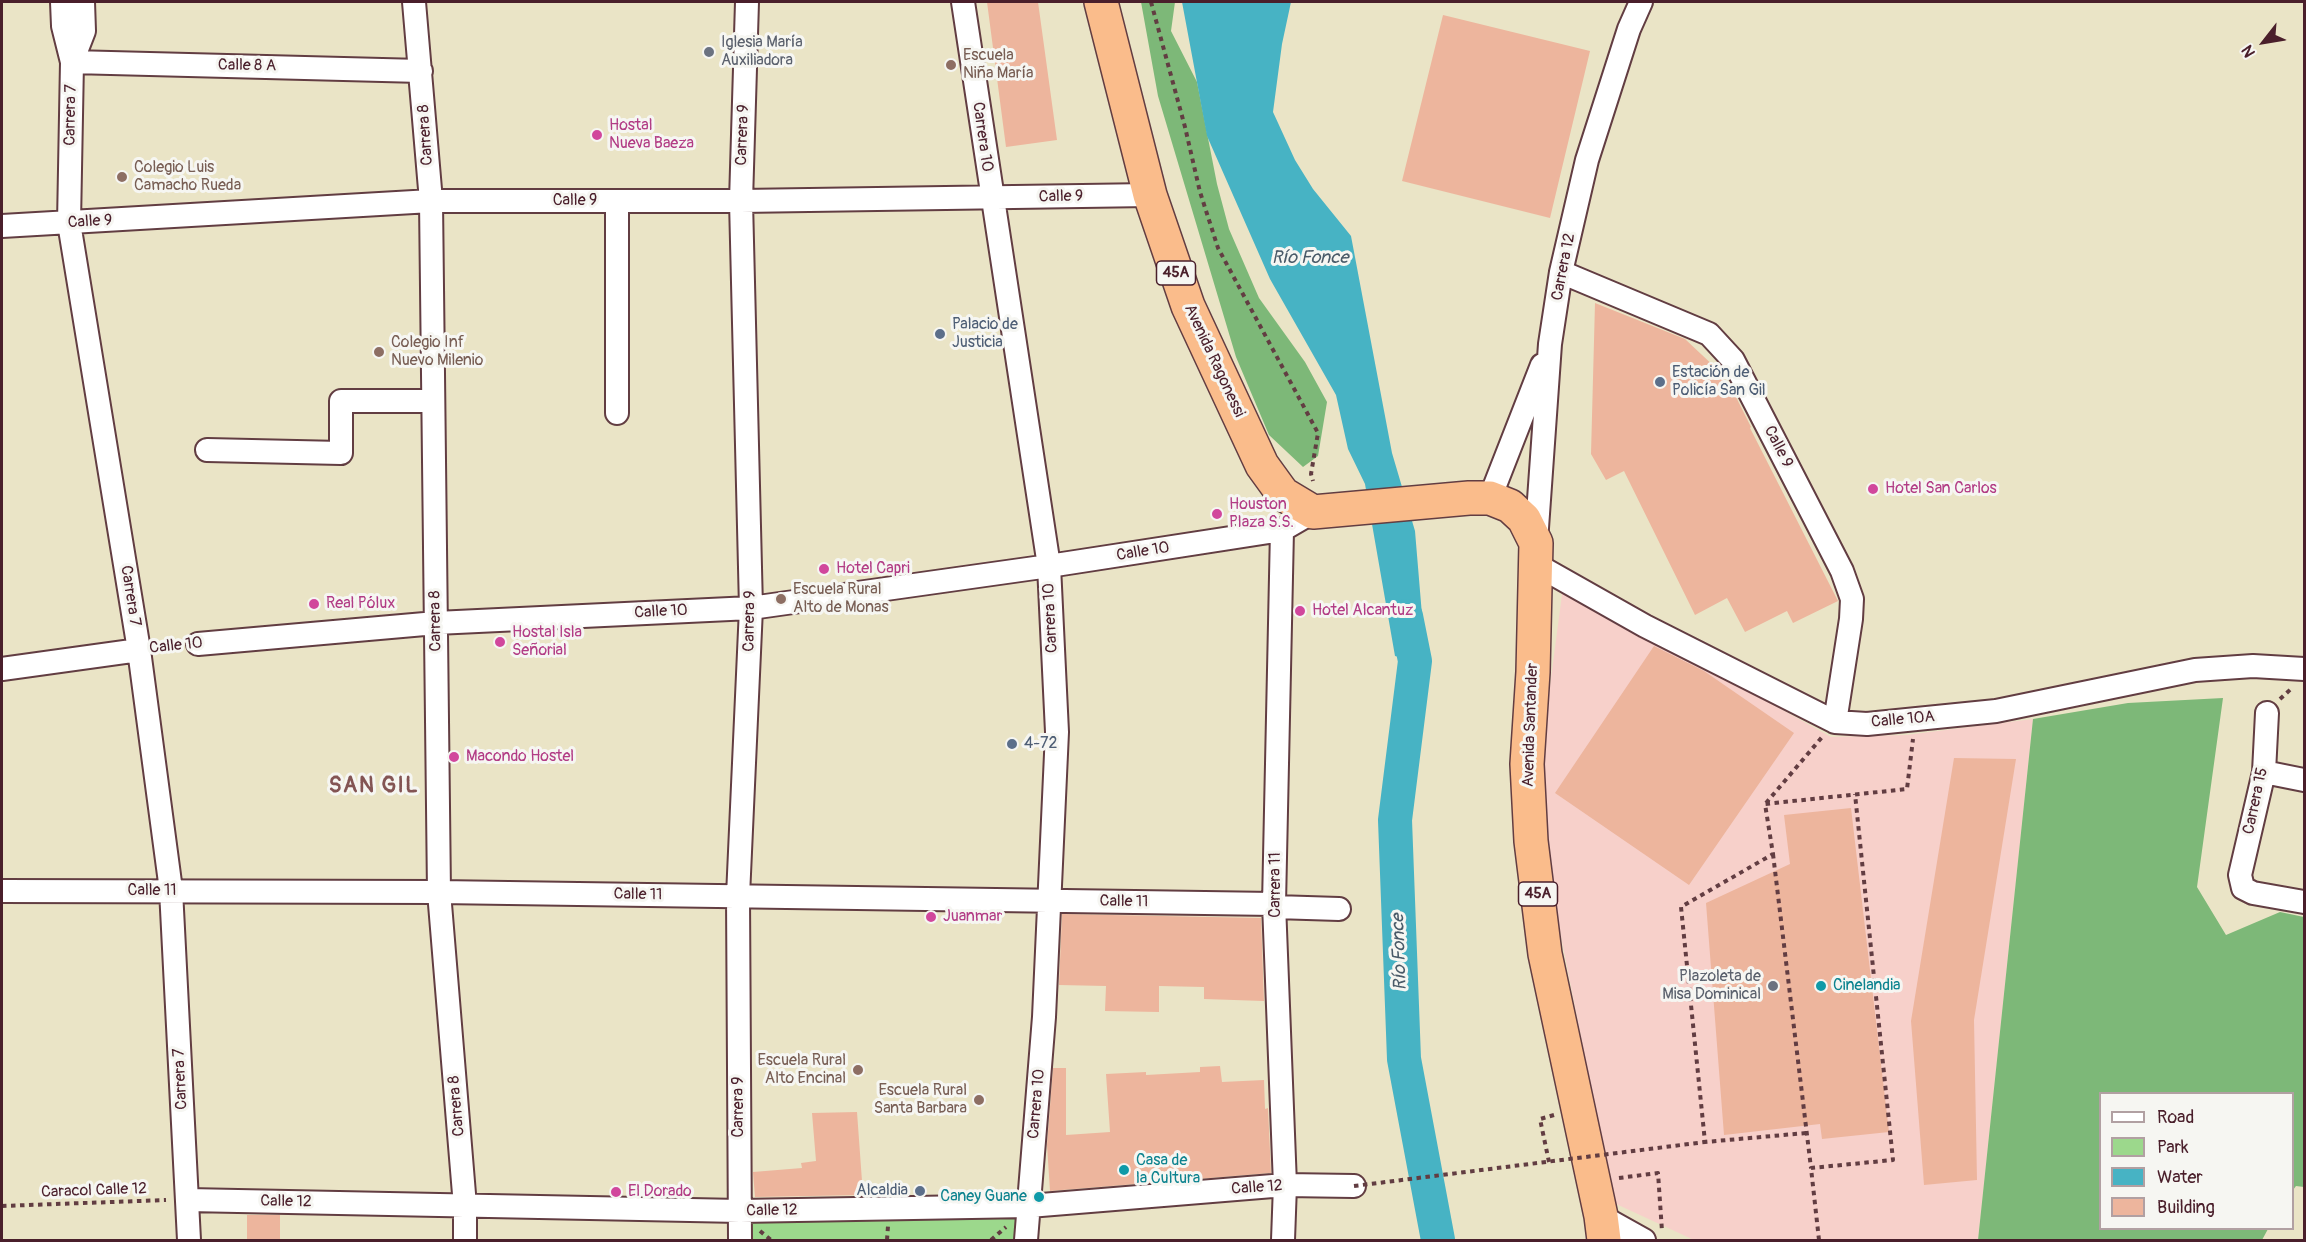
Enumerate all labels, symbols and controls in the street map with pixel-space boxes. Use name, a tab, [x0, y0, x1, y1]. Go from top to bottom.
north arrow	[2234, 12, 2294, 72]
place label: Iglesia María Auxiliadora	[721, 33, 803, 71]
text: N	[2237, 41, 2260, 61]
marker: Iglesia María Auxiliadora	[702, 45, 716, 59]
place label: Escuela Niña María	[963, 46, 1033, 84]
street label: Calle 8 A	[218, 56, 276, 76]
marker: Escuela Niña María	[944, 58, 958, 72]
street label: Carrera 7	[61, 84, 81, 146]
street label: Carrera 10	[968, 101, 996, 173]
street label: Carrera 8	[414, 104, 438, 166]
street label: Carrera 9	[732, 104, 754, 166]
place label: Hostal Nueva Baeza	[609, 116, 694, 154]
marker: Hostal Nueva Baeza	[590, 128, 604, 142]
place label: Colegio Luis Camacho Rueda	[134, 158, 241, 196]
marker: Colegio Luis Camacho Rueda	[115, 170, 129, 184]
street label: Calle 9	[1039, 187, 1083, 207]
street label: Calle 9	[553, 191, 597, 211]
street label: Calle 9	[67, 211, 113, 233]
street label: Carrera 12	[1548, 232, 1580, 302]
water label: Río Fonce	[1272, 247, 1348, 269]
road number: 45A	[1156, 261, 1196, 285]
street label: Avenida Ragonessi	[1179, 302, 1249, 420]
place label: Palacio de Justicia	[952, 315, 1018, 353]
marker: Palacio de Justicia	[933, 327, 947, 341]
place label: Colegio Inf Nuevo Milenio	[391, 333, 483, 371]
marker: Colegio Inf Nuevo Milenio	[372, 345, 386, 359]
place label: Estación de Policía San Gil	[1672, 363, 1766, 401]
marker: Estación de Policía San Gil	[1653, 375, 1667, 389]
street label: Calle 9	[1759, 423, 1797, 471]
place label: Hotel San Carlos	[1885, 479, 1997, 499]
marker: Hotel San Carlos	[1866, 482, 1880, 496]
place label: Houston Plaza S.S.	[1229, 495, 1294, 533]
marker: Houston Plaza S.S.	[1210, 507, 1224, 521]
street label: Calle 10	[1115, 538, 1171, 566]
place label: Hotel Capri	[836, 559, 910, 579]
marker: Hotel Capri	[817, 562, 831, 576]
street label: Carrera 7	[116, 564, 144, 628]
place label: Escuela Rural Alto de Monas	[793, 580, 889, 618]
street label: Carrera 10	[1040, 582, 1062, 654]
street label: Carrera 8	[426, 590, 446, 652]
street label: Carrera 9	[740, 590, 760, 652]
marker: Escuela Rural Alto de Monas	[774, 592, 788, 606]
place label: Real Pólux	[326, 594, 395, 614]
marker: Real Pólux	[307, 597, 321, 611]
street label: Calle 10	[634, 601, 688, 623]
place label: Hotel Alcantuz	[1312, 601, 1413, 621]
marker: Hotel Alcantuz	[1293, 604, 1307, 618]
place label: Hostal Isla Señorial	[512, 623, 582, 661]
street label: Calle 10	[148, 634, 204, 658]
marker: Hostal Isla Señorial	[493, 635, 507, 649]
street label: Avenida Santander	[1519, 663, 1543, 787]
street label: Calle 10A	[1870, 708, 1936, 732]
place label: 4-72	[1024, 734, 1058, 754]
marker: 4-72	[1005, 737, 1019, 751]
place label: Macondo Hostel	[466, 747, 574, 767]
marker: Macondo Hostel	[447, 750, 461, 764]
street label: Carrera 15	[2240, 766, 2272, 836]
district label: SAN GIL	[329, 773, 419, 799]
street label: Carrera 11	[1266, 852, 1286, 918]
street label: Calle 11	[128, 881, 176, 901]
road number: 45A	[1518, 882, 1558, 906]
street label: Calle 11	[613, 885, 663, 905]
street label: Calle 11	[1099, 892, 1149, 912]
place label: Juanmar	[943, 907, 1002, 927]
marker: Juanmar	[924, 910, 938, 924]
water label: Río Fonce	[1388, 913, 1412, 991]
place label: Plazoleta de Misa Dominical	[1662, 967, 1761, 1005]
place label: Cinelandia	[1833, 976, 1900, 996]
marker: Plazoleta de Misa Dominical	[1766, 979, 1780, 993]
marker: Cinelandia	[1814, 979, 1828, 993]
street label: Carrera 7	[170, 1048, 192, 1110]
place label: Escuela Rural Alto Encinal	[757, 1051, 846, 1089]
marker: Escuela Rural Alto Encinal	[851, 1063, 865, 1077]
street label: Carrera 10	[1024, 1068, 1050, 1140]
street label: Carrera 8	[445, 1075, 469, 1137]
street label: Carrera 9	[729, 1076, 749, 1138]
place label: Escuela Rural Santa Barbara	[874, 1081, 967, 1119]
legend	[2099, 1092, 2294, 1230]
marker: Escuela Rural Santa Barbara	[972, 1093, 986, 1107]
text: Road	[2157, 1106, 2194, 1129]
text: Park	[2157, 1136, 2189, 1159]
place label: Casa de la Cultura	[1136, 1151, 1200, 1189]
marker: Casa de la Cultura	[1117, 1163, 1131, 1177]
text: Water	[2157, 1166, 2203, 1189]
street label: Calle 12	[1231, 1177, 1283, 1199]
street label: Caracol Calle 12	[41, 1180, 147, 1202]
place label: Alcaldia	[856, 1181, 908, 1201]
place label: El Dorado	[628, 1182, 691, 1202]
marker: Alcaldia	[913, 1184, 927, 1198]
marker: El Dorado	[609, 1185, 623, 1199]
place label: Caney Guane	[940, 1187, 1027, 1207]
marker: Caney Guane	[1032, 1190, 1046, 1204]
street label: Calle 12	[260, 1192, 312, 1212]
text: Building	[2157, 1196, 2215, 1219]
street label: Calle 12	[746, 1201, 798, 1221]

